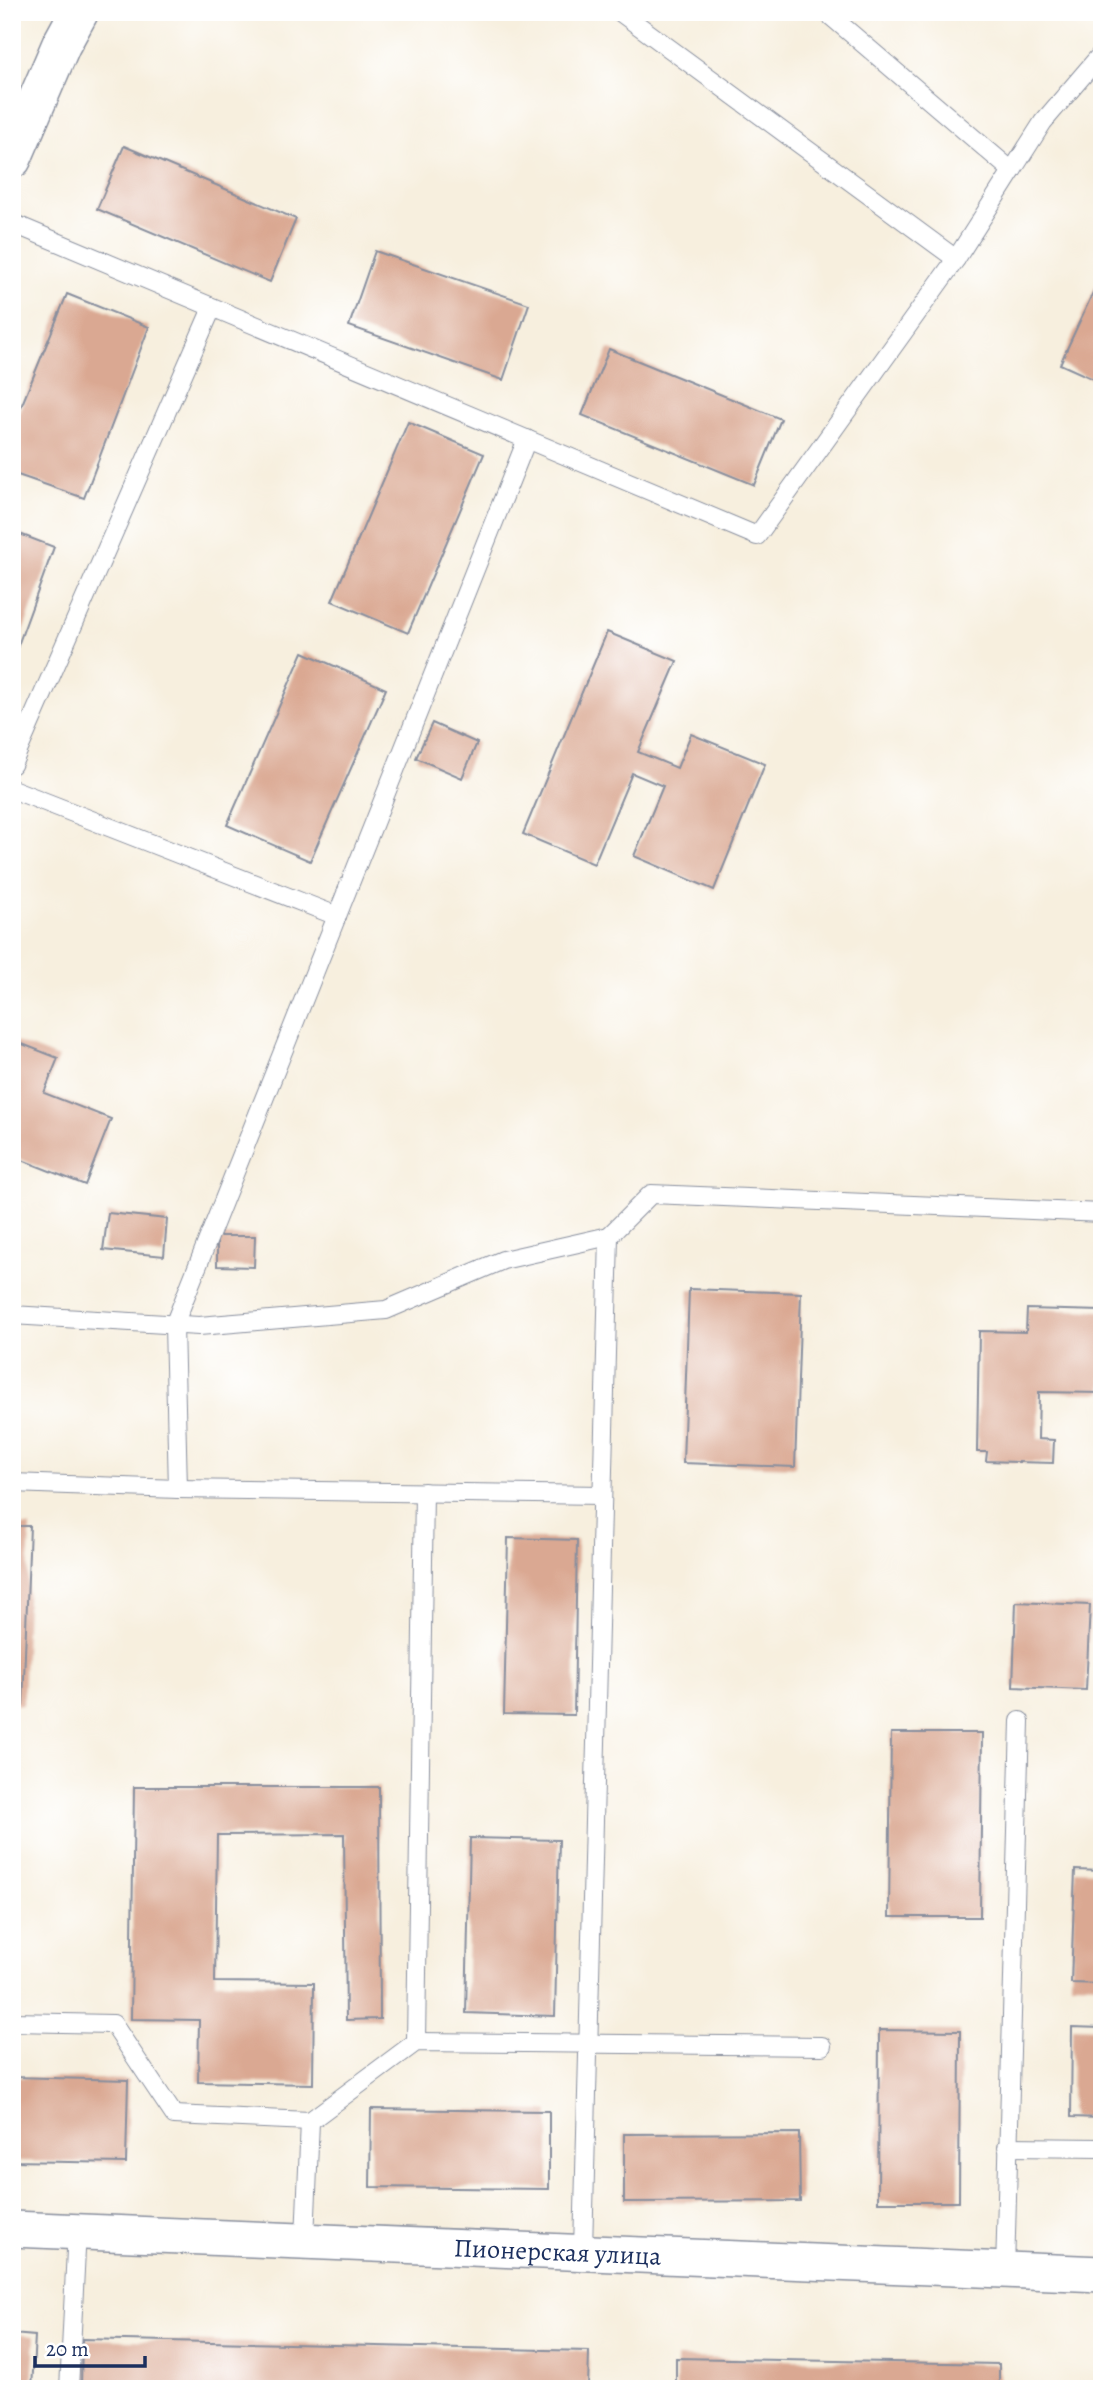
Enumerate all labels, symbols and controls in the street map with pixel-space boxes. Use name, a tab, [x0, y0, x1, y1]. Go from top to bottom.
street label: Пионерская улица	[453, 2230, 662, 2274]
scale bar	[35, 2324, 145, 2368]
text: 20 m	[46, 2335, 89, 2363]

